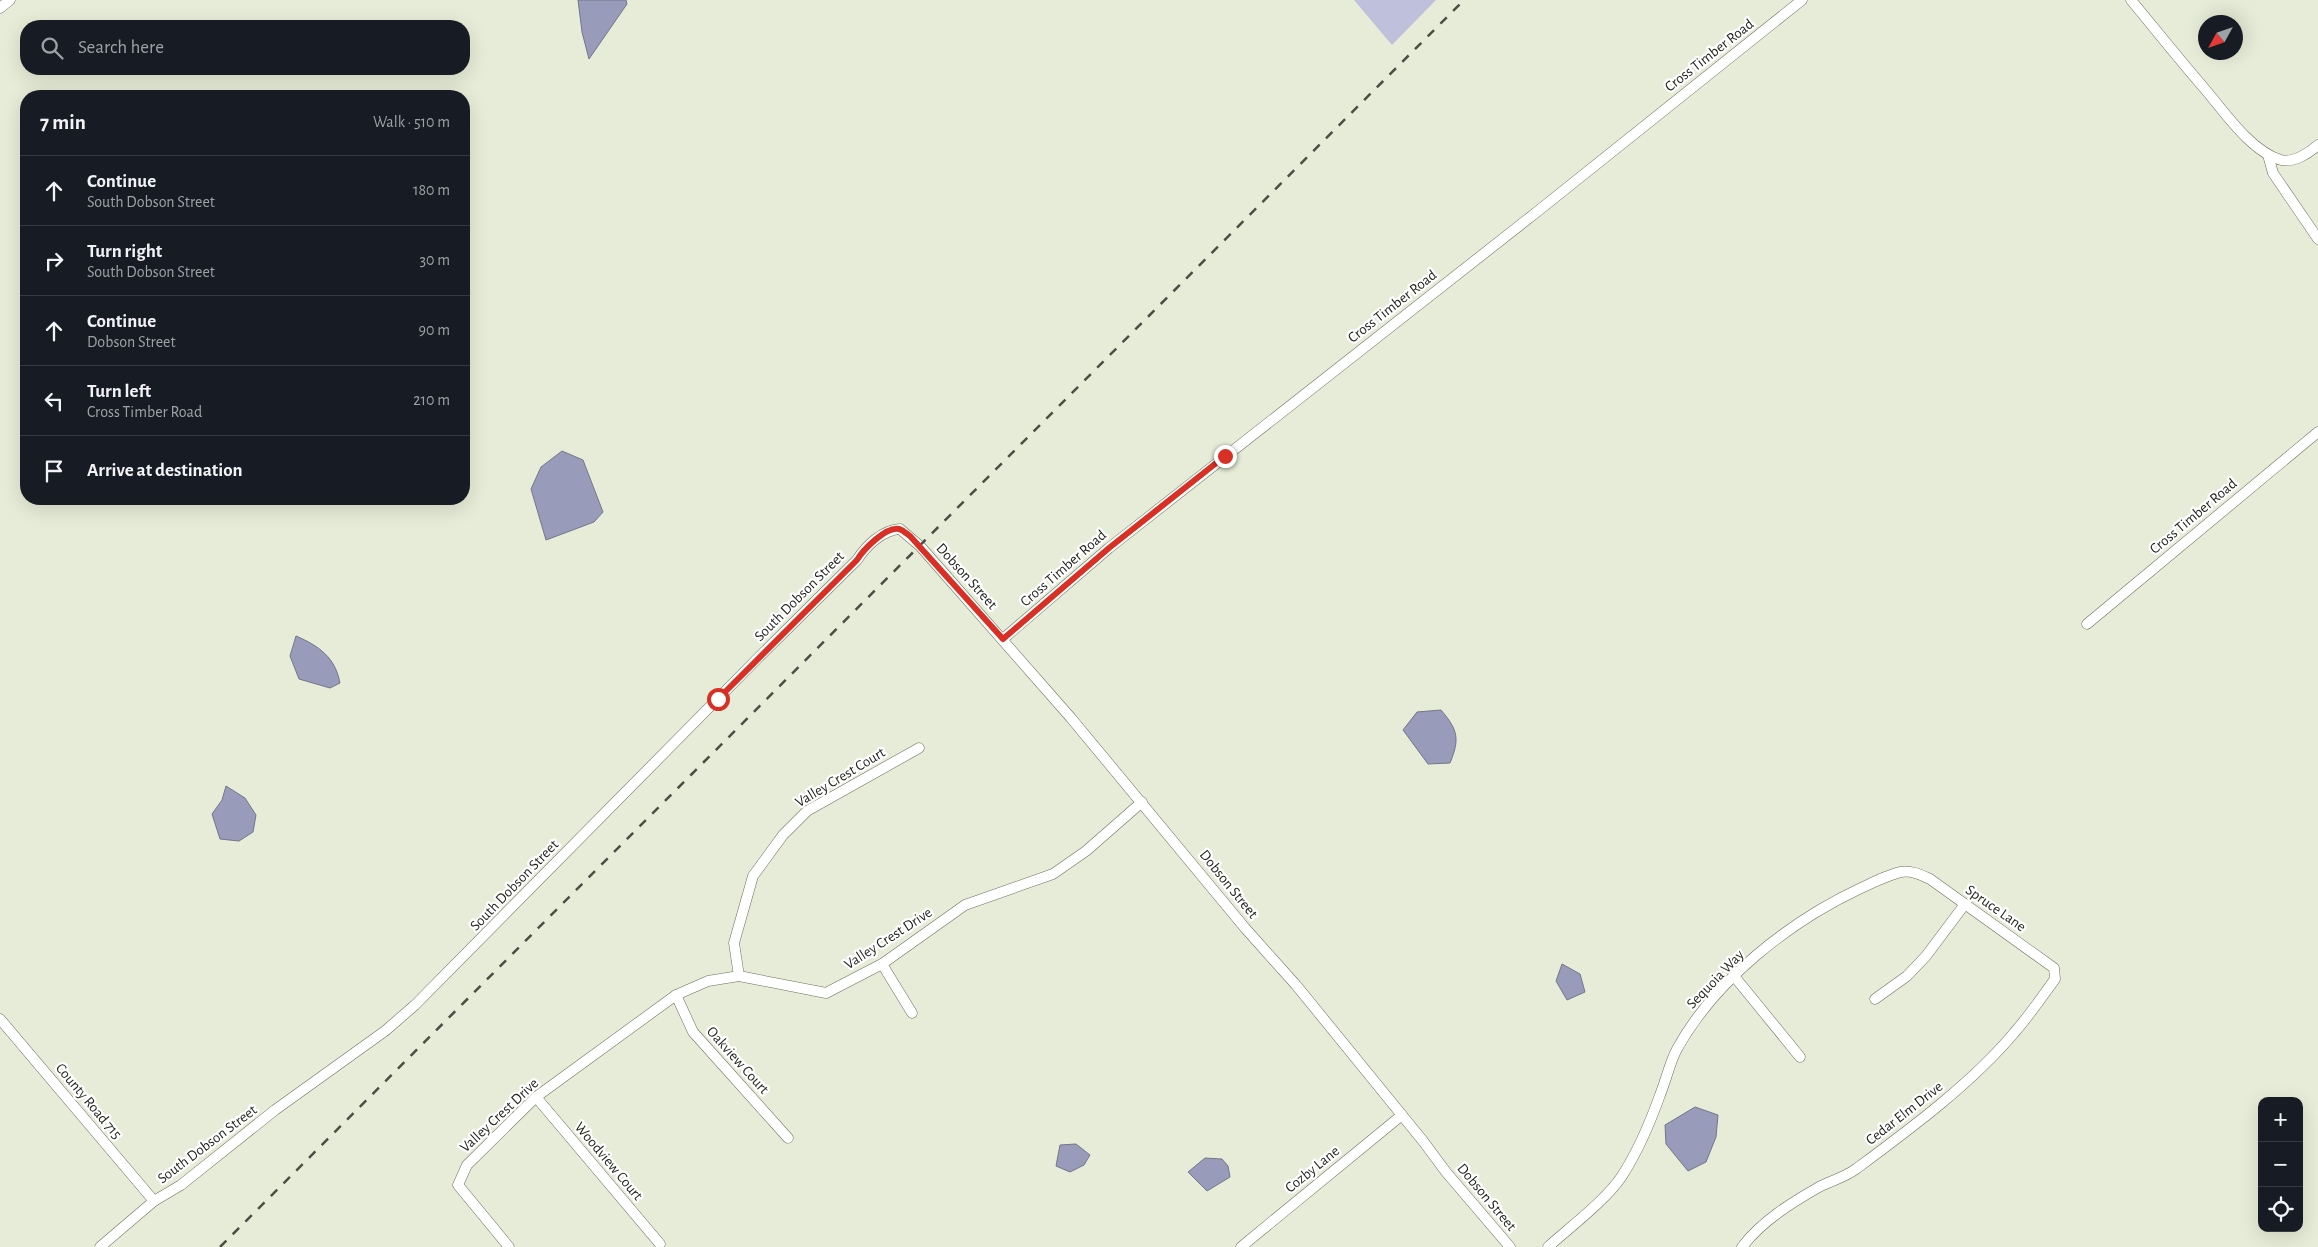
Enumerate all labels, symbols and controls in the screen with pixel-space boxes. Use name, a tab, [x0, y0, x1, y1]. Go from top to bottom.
north arrow	[2198, 15, 2243, 60]
street label: Cross Timber Road	[1662, 16, 1757, 95]
search box	[20, 20, 470, 75]
icon: search	[38, 34, 66, 62]
text: Search here	[78, 38, 164, 57]
text: 7 min	[40, 112, 86, 133]
text: Walk · 510 m	[373, 114, 450, 130]
text: Continue	[87, 172, 156, 191]
icon: ahead	[40, 177, 68, 205]
text: 180 m	[413, 182, 450, 198]
text: South Dobson Street	[87, 194, 215, 210]
text: Turn right	[87, 242, 162, 261]
icon: right	[40, 247, 68, 275]
text: 30 m	[420, 252, 450, 268]
text: South Dobson Street	[87, 264, 215, 280]
street label: Cross Timber Road	[1345, 267, 1440, 346]
text: Continue	[87, 312, 156, 331]
icon: ahead	[40, 317, 68, 345]
text: 90 m	[419, 322, 450, 338]
text: Dobson Street	[87, 334, 176, 350]
text: Turn left	[87, 382, 151, 401]
icon: left	[40, 387, 68, 415]
text: 210 m	[413, 392, 450, 408]
text: Cross Timber Road	[87, 404, 202, 420]
route end	[1214, 445, 1237, 468]
icon: arrive	[40, 457, 68, 485]
text: Arrive at destination	[87, 461, 243, 480]
street label: Cross Timber Road	[2147, 476, 2240, 557]
street label: Cross Timber Road	[1018, 527, 1109, 609]
street label: Dobson Street	[933, 540, 1000, 612]
street label: South Dobson Street	[752, 549, 847, 644]
route start	[707, 688, 730, 711]
street label: Valley Crest Court	[793, 745, 888, 810]
street label: South Dobson Street	[467, 837, 562, 934]
street label: Dobson Street	[1197, 847, 1261, 921]
street label: Spruce Lane	[1963, 882, 2029, 935]
street label: Valley Crest Drive	[842, 905, 935, 972]
street label: Sequoia Way	[1684, 947, 1747, 1012]
street label: Oakview Court	[704, 1024, 772, 1097]
street label: County Road 715	[53, 1061, 125, 1142]
street label: Valley Crest Drive	[457, 1075, 541, 1155]
street label: Cedar Elm Drive	[1863, 1079, 1946, 1148]
map controls	[2258, 1097, 2303, 1232]
button: +	[2258, 1097, 2303, 1142]
street label: South Dobson Street	[155, 1102, 260, 1186]
street label: Woodview Court	[572, 1119, 646, 1203]
button: −	[2258, 1142, 2303, 1187]
street label: Cozby Lane	[1282, 1143, 1342, 1196]
street label: Dobson Street	[1454, 1161, 1519, 1234]
button: locate	[2258, 1187, 2303, 1232]

